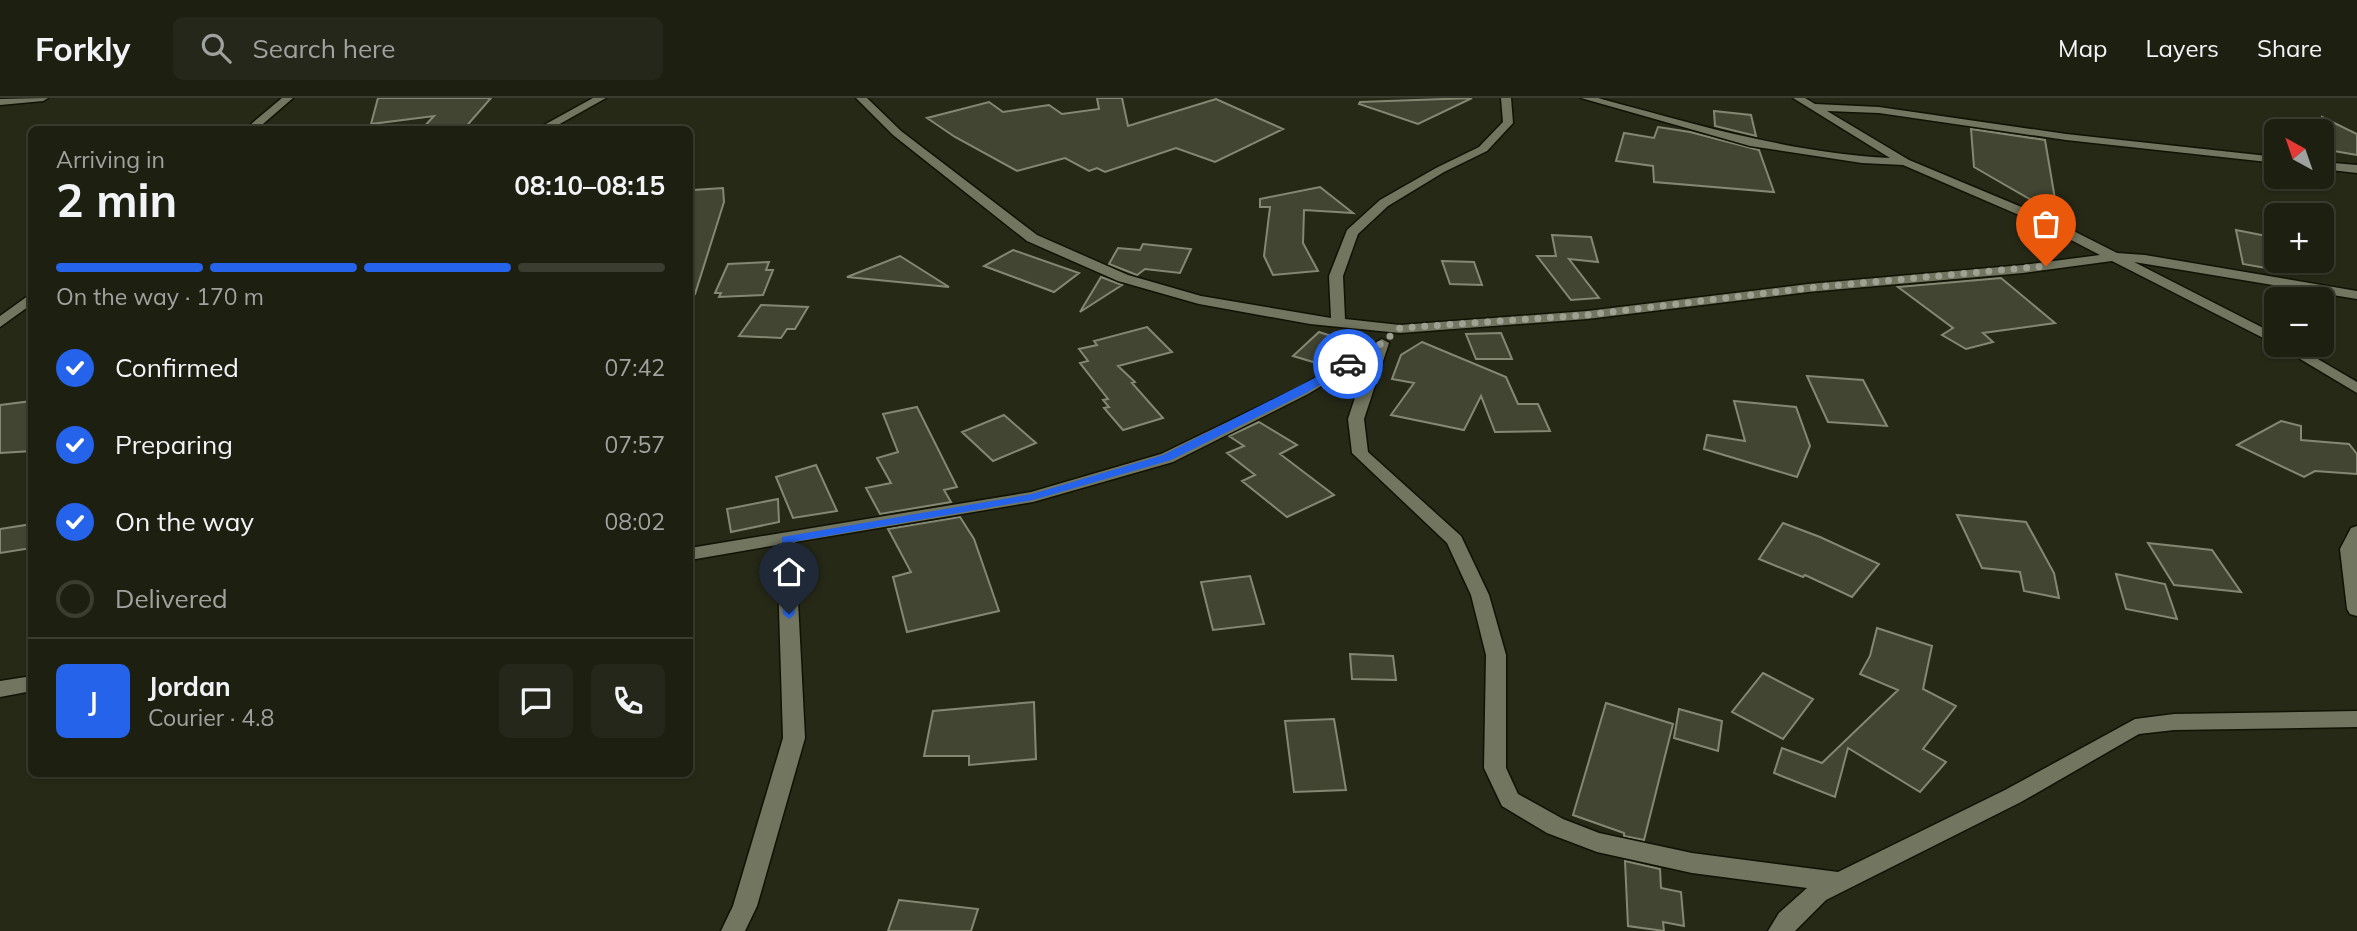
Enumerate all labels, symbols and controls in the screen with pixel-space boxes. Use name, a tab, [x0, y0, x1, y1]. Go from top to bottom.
search box	[173, 17, 663, 80]
text: Forkly	[35, 28, 131, 69]
icon: search	[197, 29, 235, 67]
text: Search here	[253, 32, 395, 65]
text: Map	[2058, 33, 2107, 63]
text: Layers	[2145, 33, 2219, 63]
text: Share	[2257, 33, 2322, 63]
north arrow	[2264, 119, 2334, 189]
map controls	[2264, 119, 2334, 357]
text: Arriving in	[56, 145, 165, 174]
text: 08:10–08:15	[514, 169, 665, 202]
text: 2 min	[56, 171, 177, 229]
pin	[2016, 194, 2076, 266]
button: +	[2264, 203, 2334, 273]
icon: bag	[2027, 205, 2065, 243]
text: On the way · 170 m	[56, 282, 264, 311]
button: −	[2264, 287, 2334, 357]
courier	[1313, 329, 1383, 399]
icon: car	[1329, 345, 1367, 383]
icon: check	[56, 349, 94, 387]
text: Confirmed	[115, 351, 239, 384]
text: 07:42	[605, 353, 665, 382]
icon: check	[56, 426, 94, 464]
text: Preparing	[115, 428, 233, 461]
text: 07:57	[605, 430, 665, 459]
icon: check	[56, 503, 94, 541]
text: On the way	[115, 505, 254, 538]
text: 08:02	[605, 507, 665, 536]
pin	[759, 542, 819, 614]
icon: home	[770, 553, 808, 591]
text: Delivered	[115, 582, 228, 615]
button: chat	[499, 664, 573, 738]
button: phone	[591, 664, 665, 738]
text: Jordan	[148, 670, 231, 703]
text: J	[88, 685, 98, 718]
text: Courier · 4.8	[148, 703, 274, 732]

